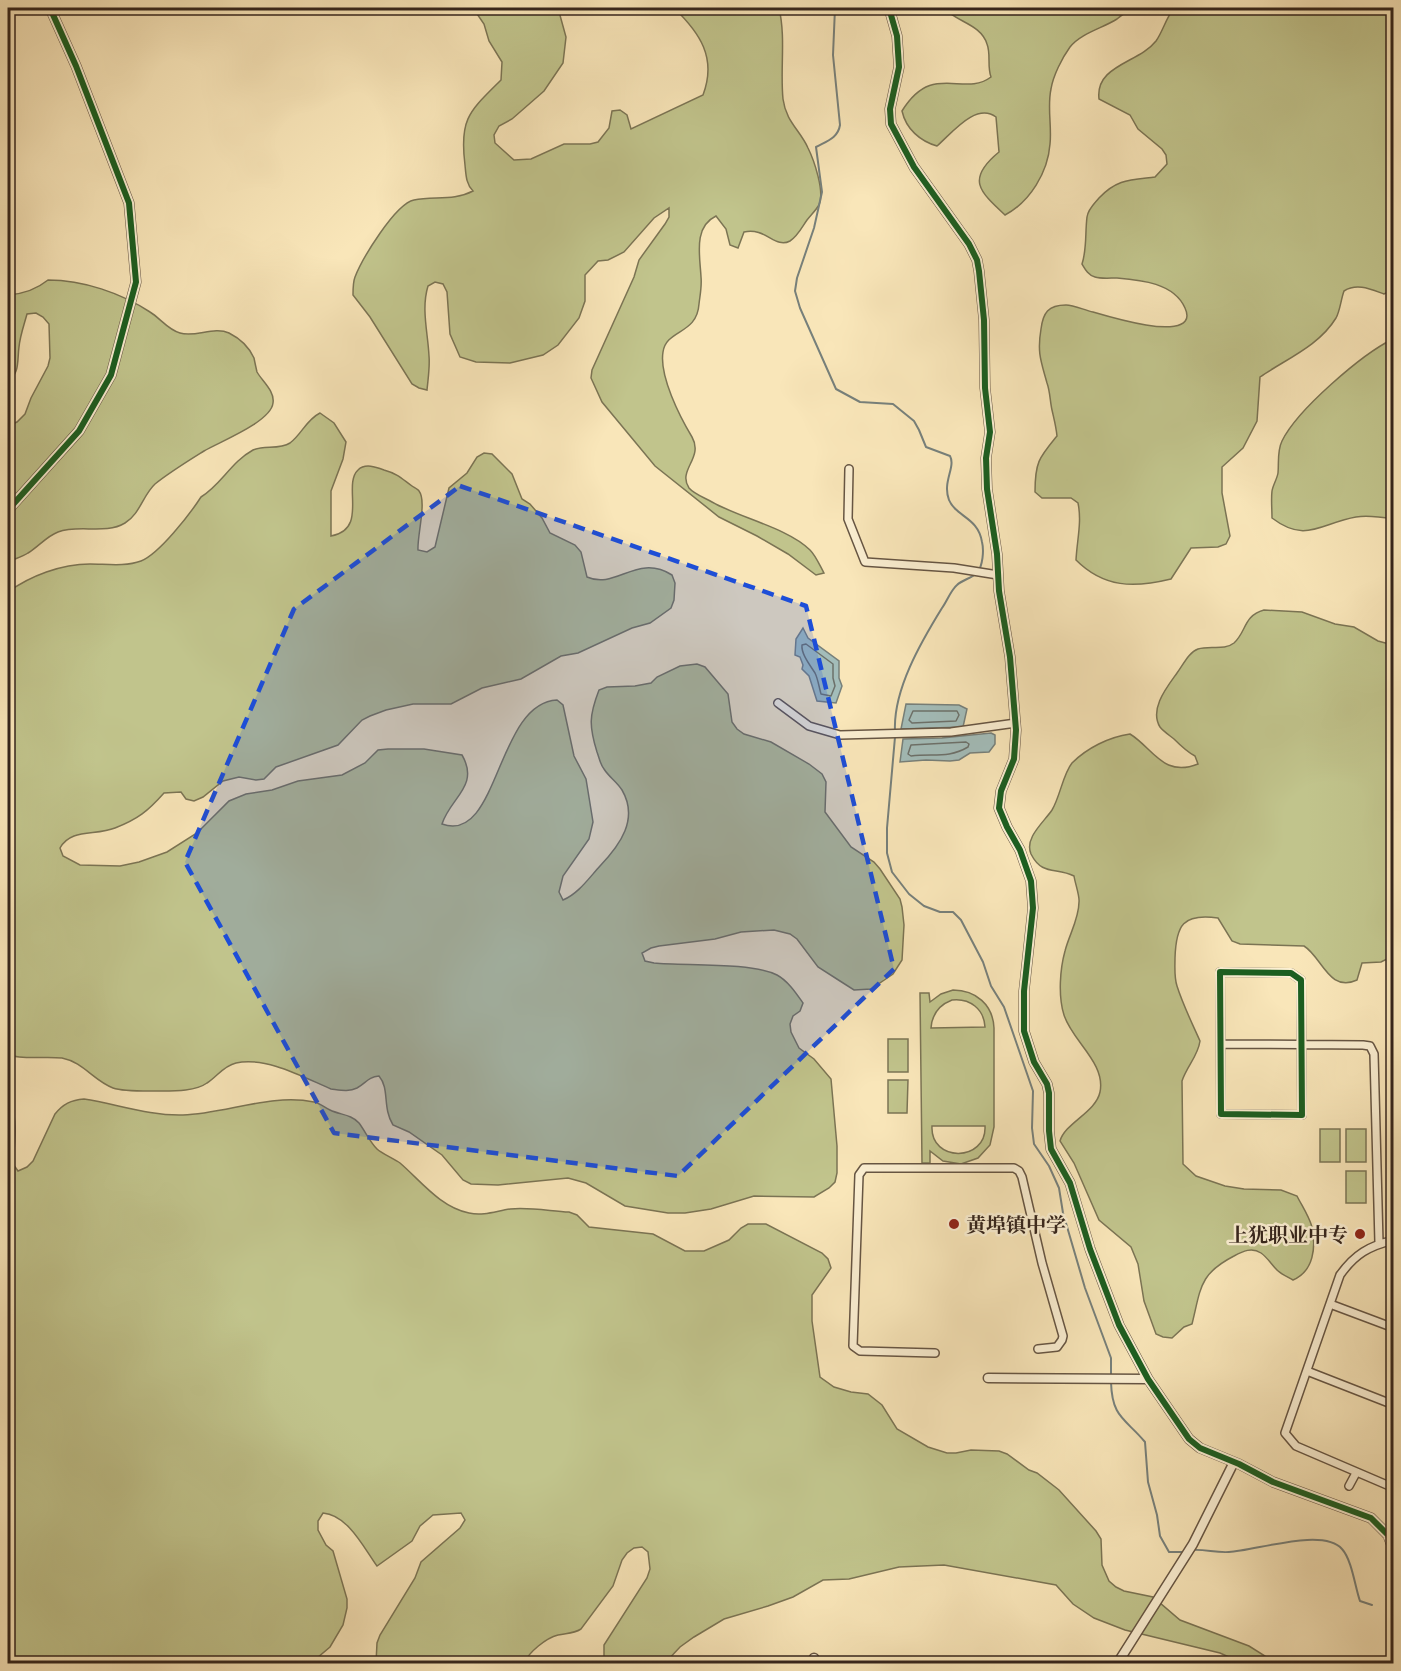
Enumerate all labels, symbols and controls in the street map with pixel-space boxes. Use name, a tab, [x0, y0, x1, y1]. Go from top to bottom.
place label: 黄埠镇中学	[966, 1210, 1066, 1239]
marker: 黄埠镇中学	[947, 1217, 961, 1231]
place label: 上犹职业中专	[1228, 1220, 1348, 1249]
marker: 上犹职业中专	[1353, 1227, 1367, 1241]

